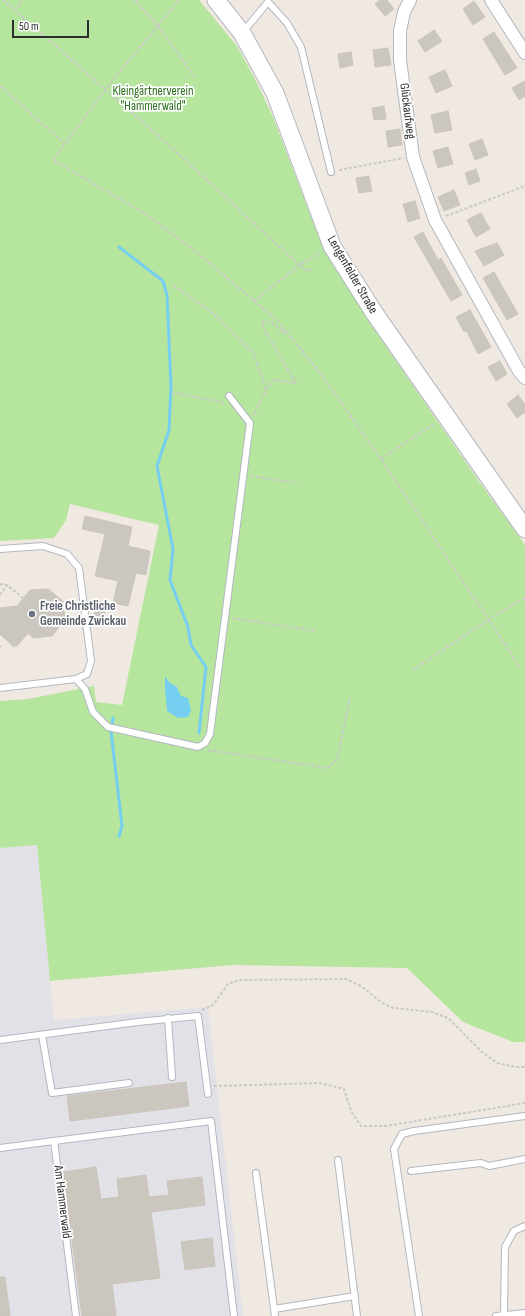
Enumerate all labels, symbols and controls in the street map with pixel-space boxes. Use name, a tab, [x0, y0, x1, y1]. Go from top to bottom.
scale bar	[14, 12, 91, 38]
text: 50 m	[19, 19, 39, 34]
street label: Glückaufweg	[396, 82, 418, 140]
park label: Kleingärtnerverein "Hammerwald"	[113, 84, 193, 115]
street label: Lengenfelder Straße	[323, 233, 381, 317]
place label: Freie Christliche Gemeinde Zwickau	[40, 599, 126, 630]
marker: Freie Christliche Gemeinde Zwickau	[27, 609, 37, 619]
street label: Am Hammerwald	[50, 1165, 74, 1239]

